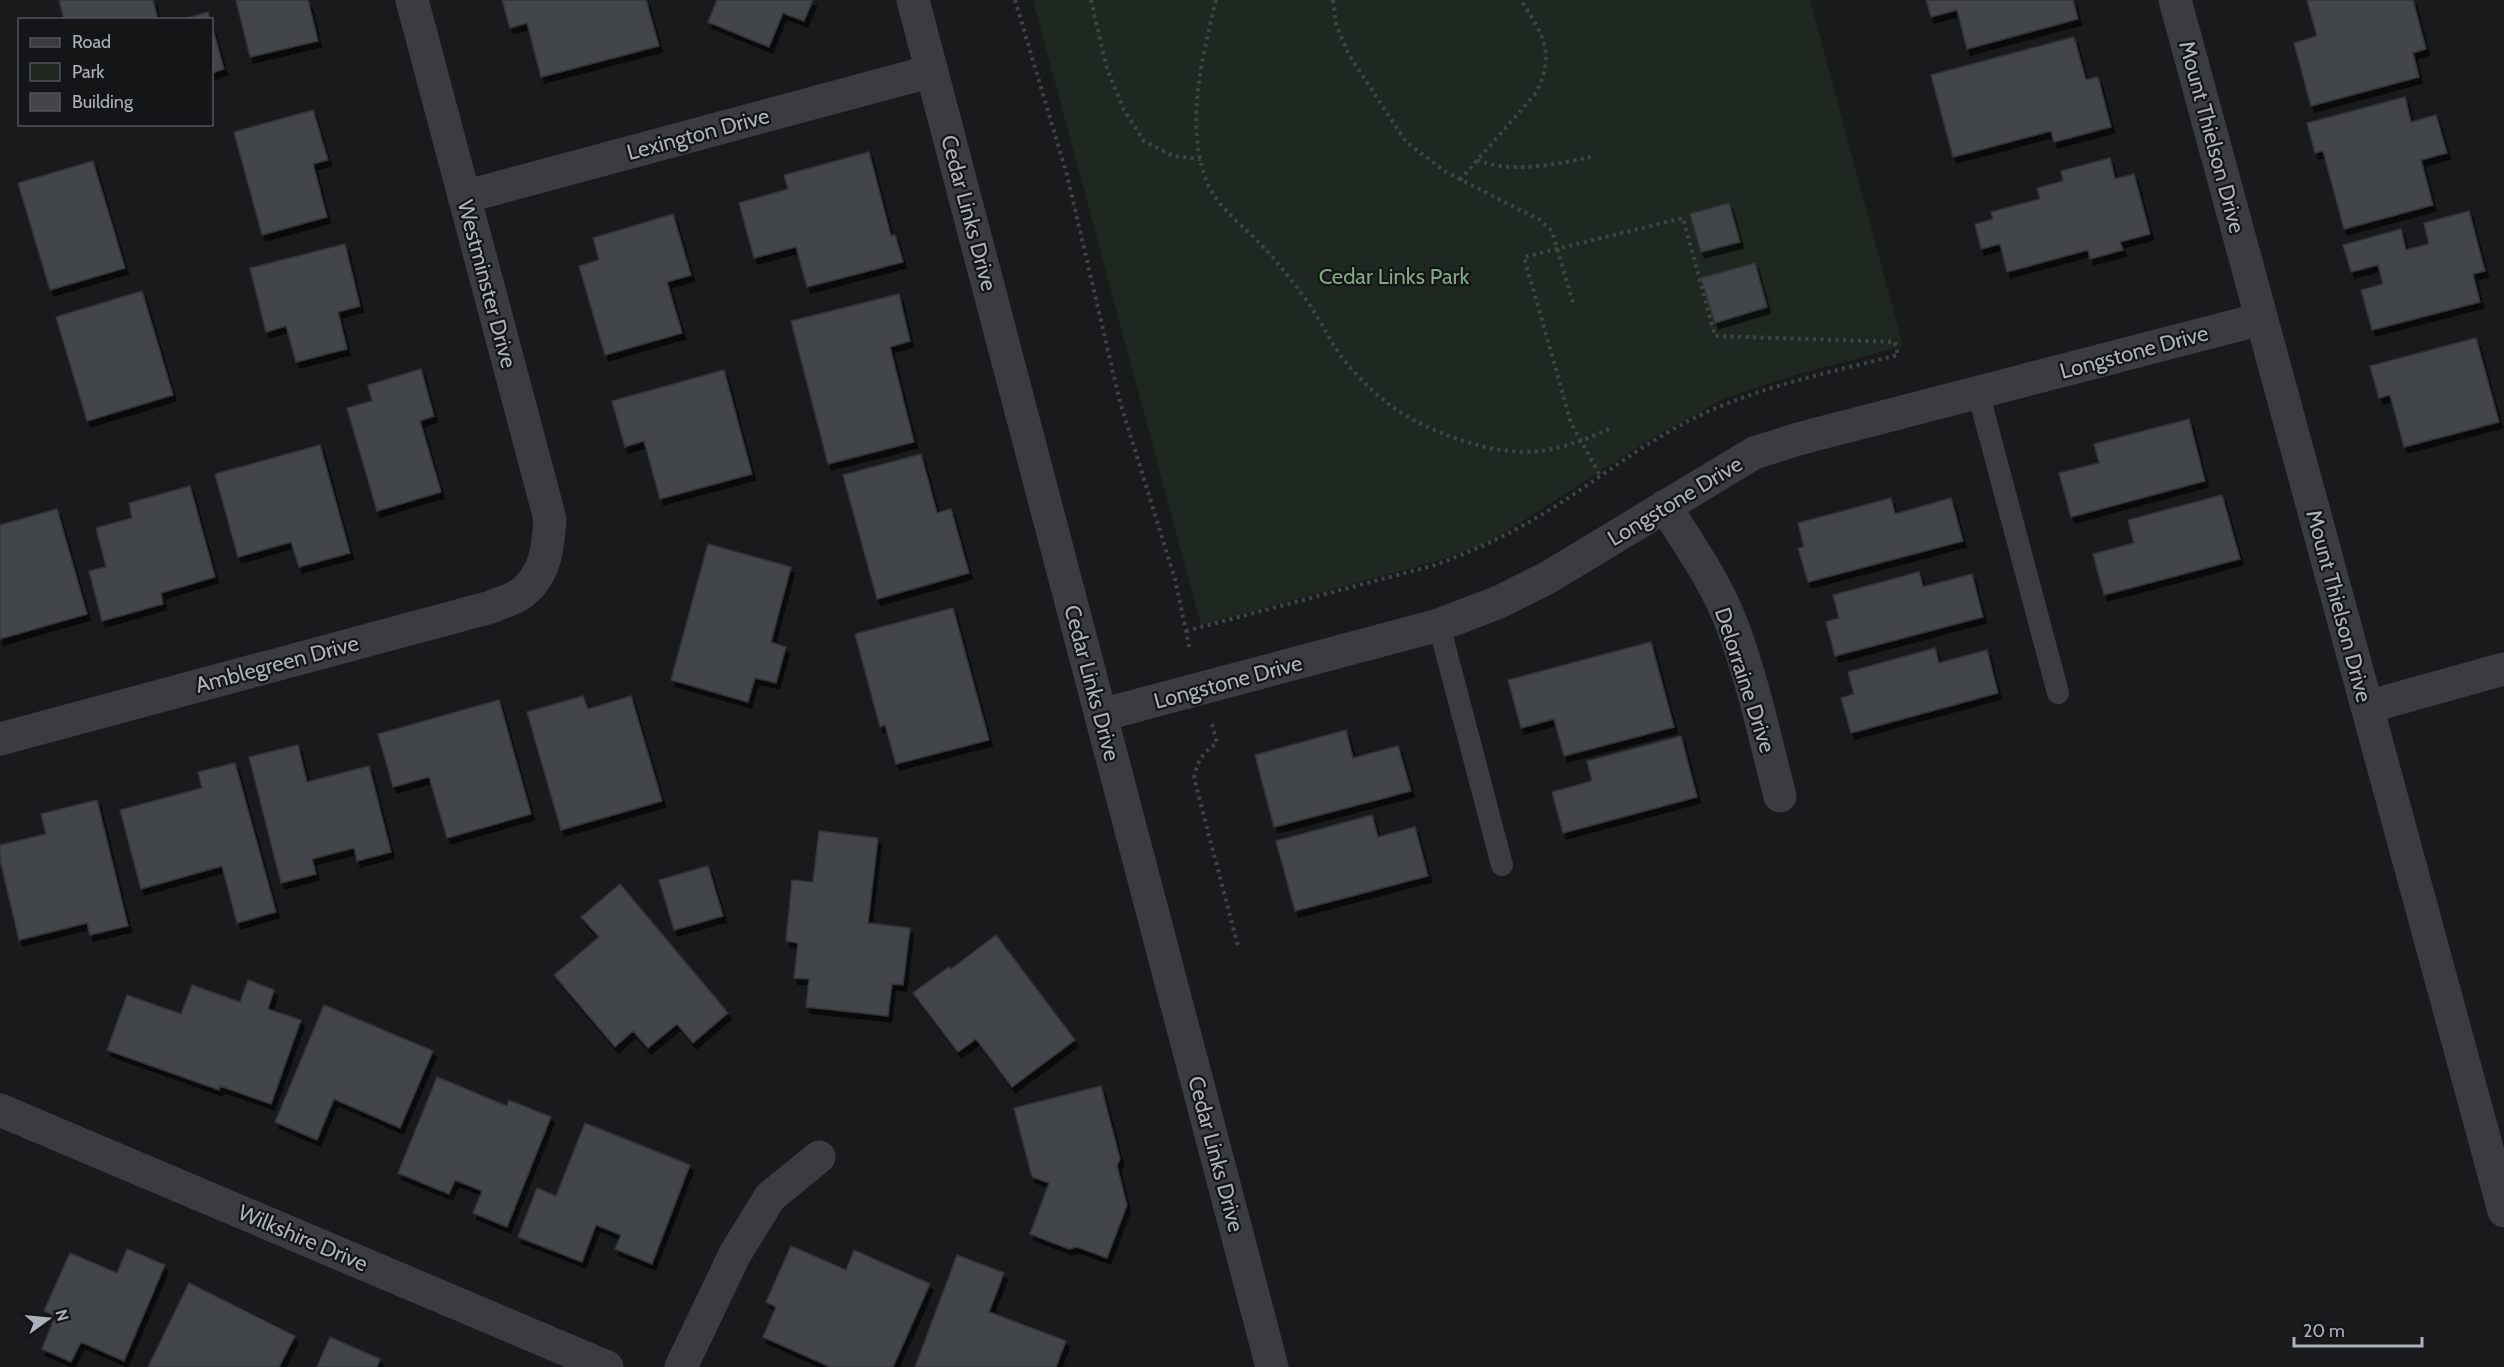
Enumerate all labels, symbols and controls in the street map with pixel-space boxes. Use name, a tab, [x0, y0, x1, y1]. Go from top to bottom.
legend	[18, 18, 213, 126]
text: Road	[72, 31, 111, 53]
street label: Mount Thielson Drive	[2173, 38, 2251, 236]
text: Park	[72, 61, 105, 83]
text: Building	[72, 91, 134, 113]
street label: Lexington Drive	[624, 102, 772, 166]
street label: Cedar Links Drive	[935, 132, 1003, 294]
street label: Westminster Drive	[452, 197, 522, 371]
park label: Cedar Links Park	[1319, 263, 1469, 290]
street label: Longstone Drive	[2057, 319, 2211, 385]
street label: Longstone Drive	[1603, 450, 1747, 552]
street label: Mount Thielson Drive	[2300, 507, 2378, 705]
street label: Cedar Links Drive	[1058, 602, 1126, 764]
street label: Delorraine Drive	[1709, 604, 1781, 756]
street label: Amblegreen Drive	[192, 629, 362, 699]
street label: Longstone Drive	[1151, 649, 1305, 715]
street label: Cedar Links Drive	[1182, 1073, 1250, 1235]
street label: Wilkshire Drive	[234, 1199, 372, 1277]
north arrow	[18, 1289, 78, 1349]
text: N	[51, 1307, 73, 1323]
scale bar	[2294, 1310, 2422, 1348]
text: 20 m	[2303, 1320, 2345, 1342]

